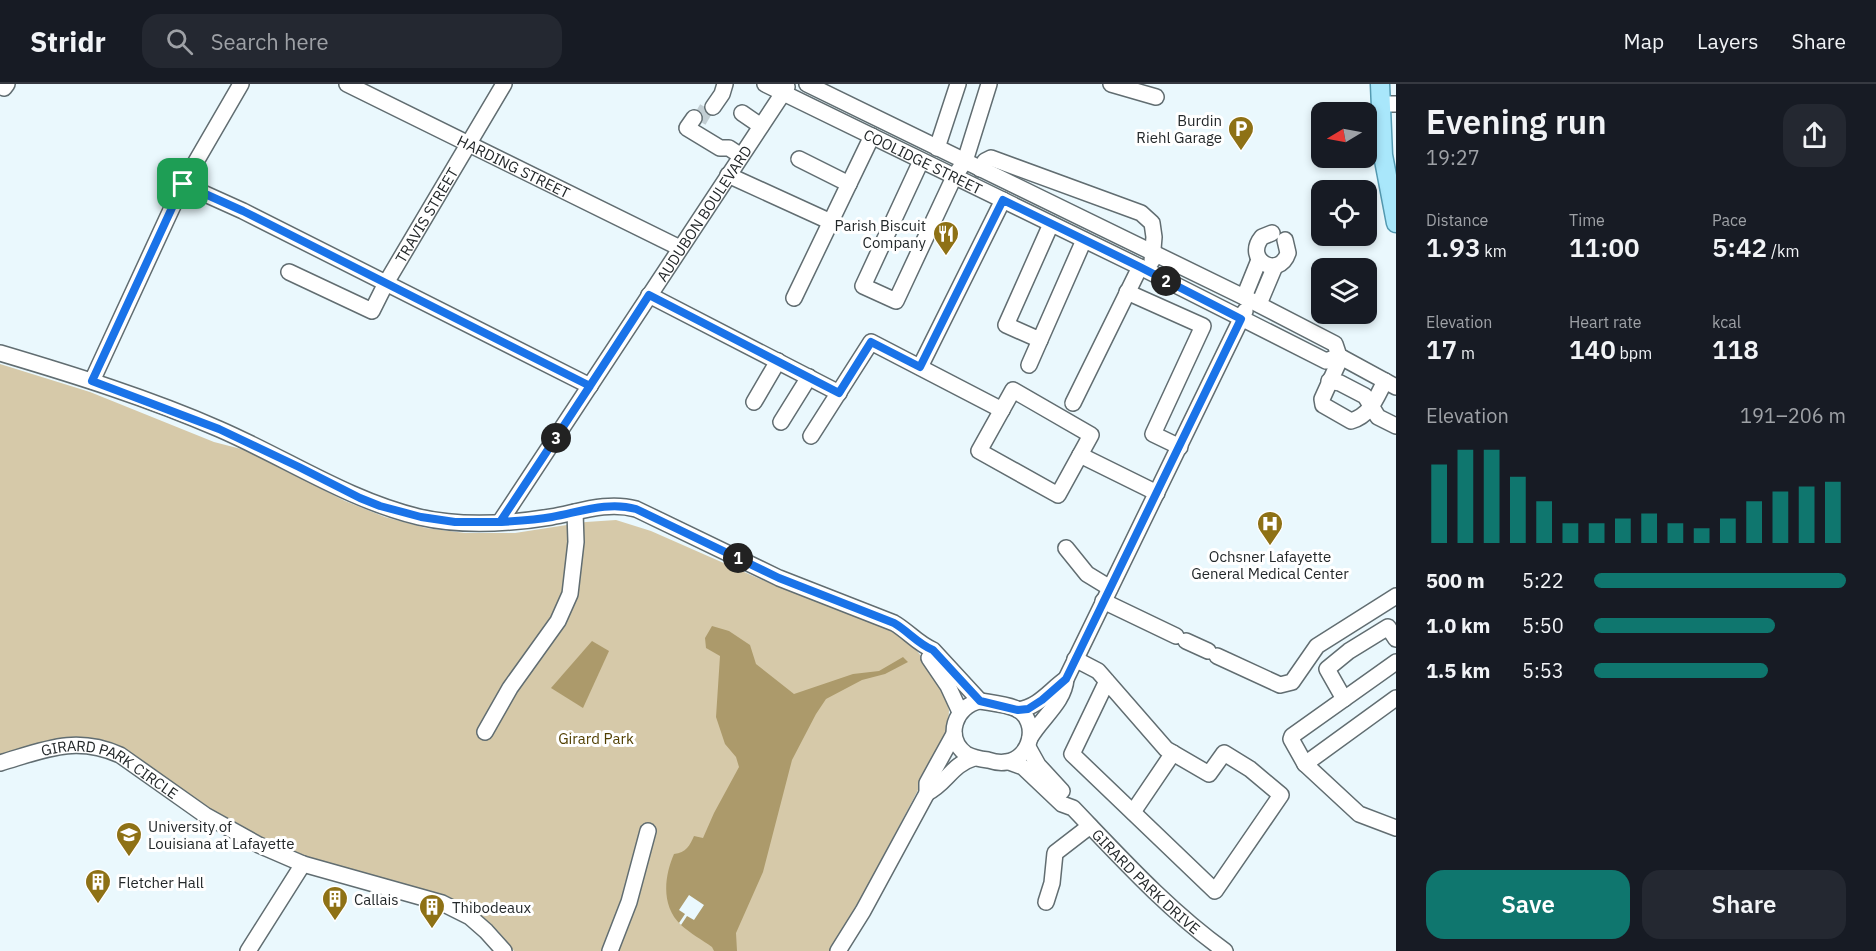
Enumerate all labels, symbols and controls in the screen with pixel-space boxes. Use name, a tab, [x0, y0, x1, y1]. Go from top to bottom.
search box	[142, 14, 562, 68]
text: Stridr	[30, 23, 106, 60]
icon: search	[163, 25, 196, 58]
text: Search here	[211, 27, 329, 56]
text: Map	[1624, 27, 1664, 55]
text: Layers	[1697, 27, 1759, 55]
text: Share	[1792, 27, 1846, 55]
text: Evening run	[1426, 100, 1607, 143]
north arrow	[1311, 102, 1377, 168]
map controls	[1311, 102, 1377, 324]
button: share	[1783, 104, 1846, 167]
place label: Burdin Riehl Garage	[1136, 111, 1222, 147]
parking icon: Burdin Riehl Garage	[1226, 114, 1256, 152]
street label: COOLIDGE STREET	[861, 124, 986, 198]
street label: HARDING STREET	[454, 130, 574, 202]
street label: AUDUBON BOULEVARD	[652, 142, 755, 285]
text: 19:27	[1426, 144, 1480, 171]
pin	[157, 158, 208, 209]
street label: TRAVIS STREET	[391, 164, 462, 266]
icon: arrive	[166, 167, 199, 200]
button: locate	[1311, 180, 1377, 246]
text: Distance	[1426, 210, 1488, 230]
text: Time	[1569, 210, 1605, 230]
text: Pace	[1712, 210, 1747, 230]
place label: Parish Biscuit Company	[834, 216, 927, 252]
restaurant icon: Parish Biscuit Company	[931, 219, 961, 257]
text: 1.93	[1426, 230, 1481, 264]
text: 11:00	[1569, 230, 1640, 264]
text: 5:42	[1712, 230, 1767, 264]
text: km	[1481, 241, 1507, 261]
text: /km	[1767, 241, 1799, 261]
button: layers	[1311, 258, 1377, 324]
pin: 2	[1151, 266, 1181, 296]
text: 2	[1161, 271, 1171, 291]
text: Elevation	[1426, 312, 1492, 332]
text: Heart rate	[1569, 312, 1642, 332]
text: kcal	[1712, 312, 1741, 332]
text: 17	[1426, 332, 1457, 366]
text: 140	[1569, 332, 1616, 366]
text: 118	[1712, 332, 1759, 366]
text: m	[1457, 343, 1475, 363]
text: bpm	[1616, 343, 1652, 363]
text: Elevation	[1426, 402, 1509, 429]
text: 191–206 m	[1740, 402, 1846, 429]
pin: 3	[541, 423, 571, 453]
text: 3	[551, 428, 561, 448]
hospital icon: Ochsner Lafayette General Medical Center	[1255, 509, 1285, 547]
pin: 1	[723, 543, 753, 573]
place label: Ochsner Lafayette General Medical Center	[1191, 547, 1349, 583]
text: 1	[733, 548, 743, 568]
text: 500 m	[1426, 567, 1485, 594]
text: 5:22	[1522, 567, 1564, 594]
text: 1.0 km	[1426, 612, 1490, 639]
text: 5:50	[1522, 612, 1564, 639]
text: 1.5 km	[1426, 657, 1490, 684]
text: 5:53	[1522, 657, 1564, 684]
park label: Girard Park	[558, 729, 634, 748]
street label: GIRARD PARK CIRCLE	[39, 736, 182, 803]
place label: University of Louisiana at Lafayette	[148, 817, 295, 853]
school or university icon: University of Louisiana at Lafayette	[114, 820, 144, 858]
street label: GIRARD PARK DRIVE	[1088, 825, 1204, 938]
building icon: Fletcher Hall	[83, 867, 113, 905]
button: Save	[1426, 870, 1630, 939]
button: Share	[1642, 870, 1846, 939]
place label: Fletcher Hall	[118, 873, 204, 892]
building icon: Callais	[320, 884, 350, 922]
place label: Callais	[354, 890, 398, 909]
building icon: Thibodeaux	[417, 892, 447, 930]
place label: Thibodeaux	[452, 898, 531, 917]

